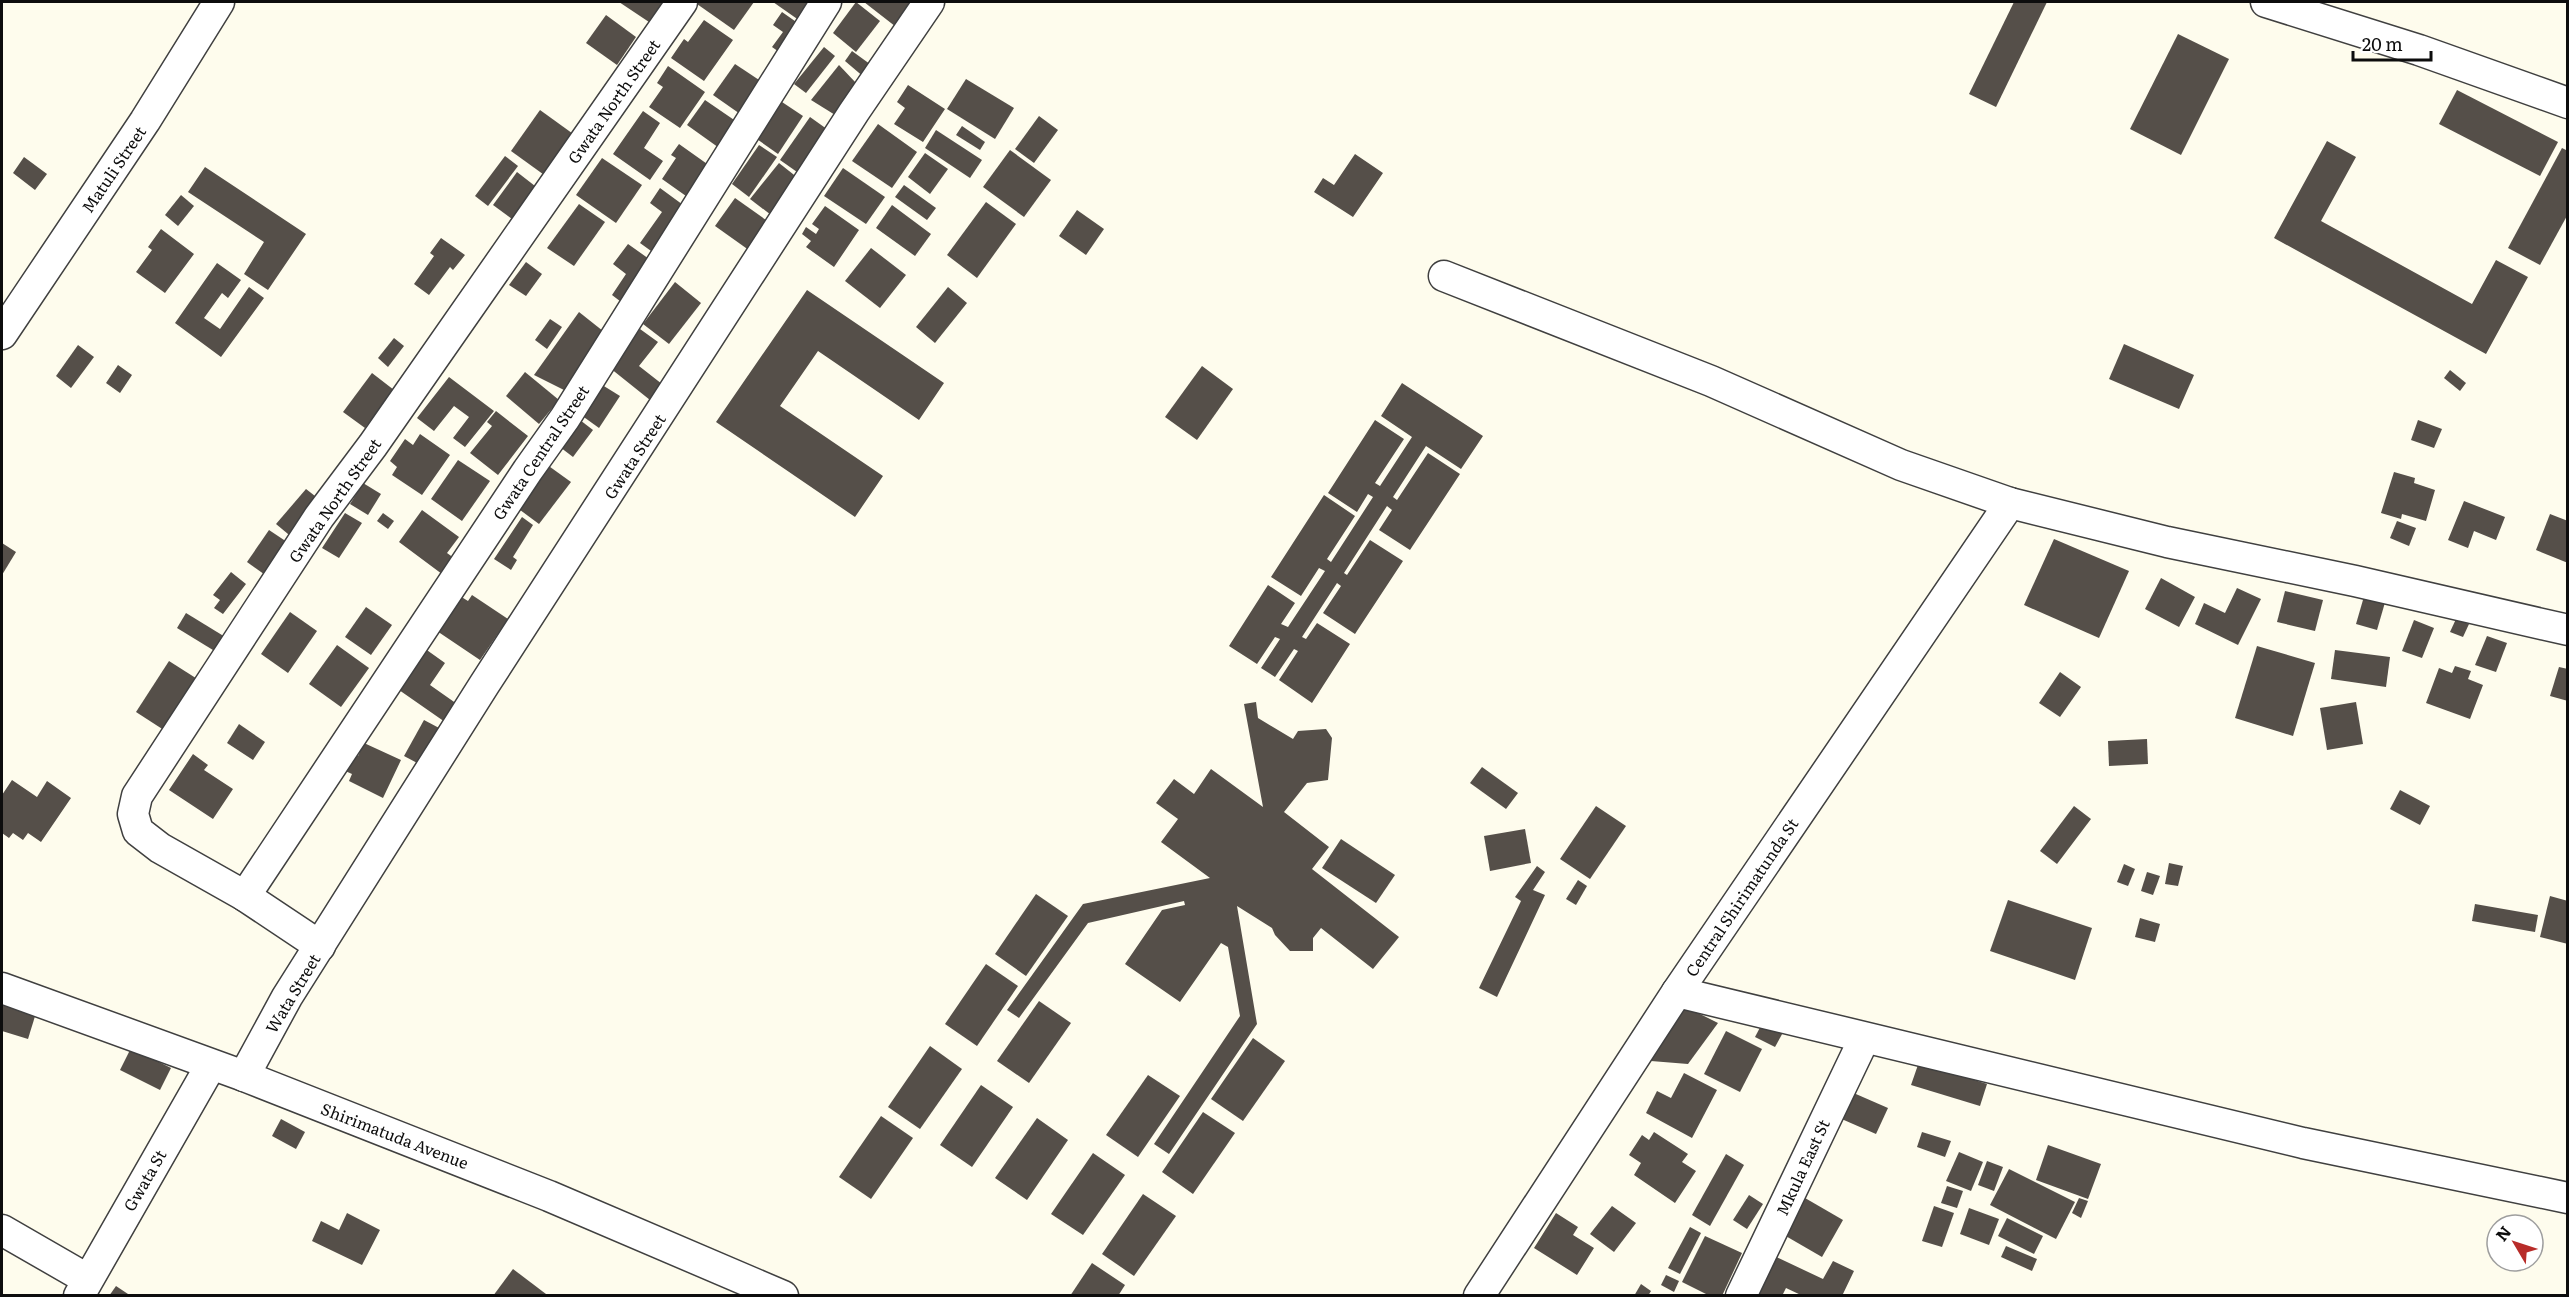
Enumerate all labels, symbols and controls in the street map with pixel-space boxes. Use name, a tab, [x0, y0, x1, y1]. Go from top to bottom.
scale bar	[2353, 24, 2431, 62]
text: 20 m	[2362, 30, 2403, 57]
street label: Gwata North Street	[561, 33, 665, 168]
street label: Matuli Street	[75, 120, 151, 217]
street label: Gwata Central Street	[486, 379, 594, 524]
street label: Gwata Street	[597, 408, 671, 503]
street label: Gwata North Street	[282, 432, 386, 567]
street label: Central Shirimatunda St	[1679, 812, 1803, 981]
street label: Wata Street	[259, 948, 326, 1037]
street label: Shirimatuda Avenue	[318, 1096, 472, 1174]
street label: Mkula East St	[1769, 1114, 1835, 1219]
street label: Gwata St	[117, 1144, 172, 1215]
north arrow	[2485, 1213, 2545, 1273]
text: N	[2489, 1220, 2516, 1246]

